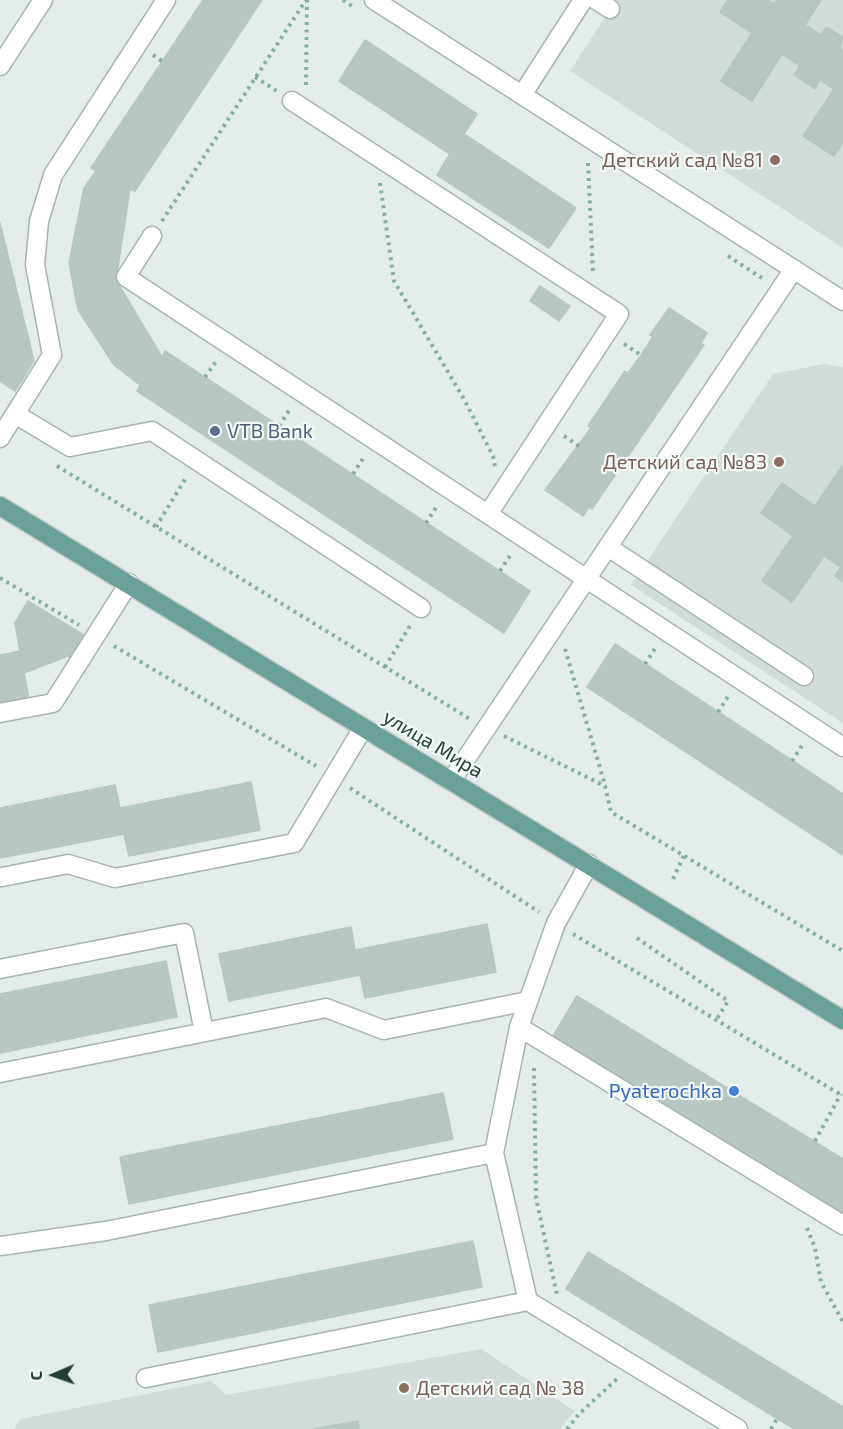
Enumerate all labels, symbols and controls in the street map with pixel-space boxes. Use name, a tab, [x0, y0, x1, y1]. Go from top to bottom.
place label: Детский сад №81	[602, 148, 763, 172]
marker: Детский сад №81	[768, 153, 782, 167]
place label: VTB Bank	[227, 419, 313, 443]
marker: VTB Bank	[208, 424, 222, 438]
place label: Детский сад №83	[603, 450, 767, 474]
marker: Детский сад №83	[772, 455, 786, 469]
street label: улица Мира	[379, 705, 487, 783]
place label: Pyaterochka	[609, 1079, 722, 1103]
marker: Pyaterochka	[727, 1084, 741, 1098]
north arrow	[24, 1345, 84, 1405]
text: С	[26, 1371, 45, 1381]
place label: Детский сад № 38	[416, 1376, 585, 1400]
marker: Детский сад № 38	[397, 1381, 411, 1395]

